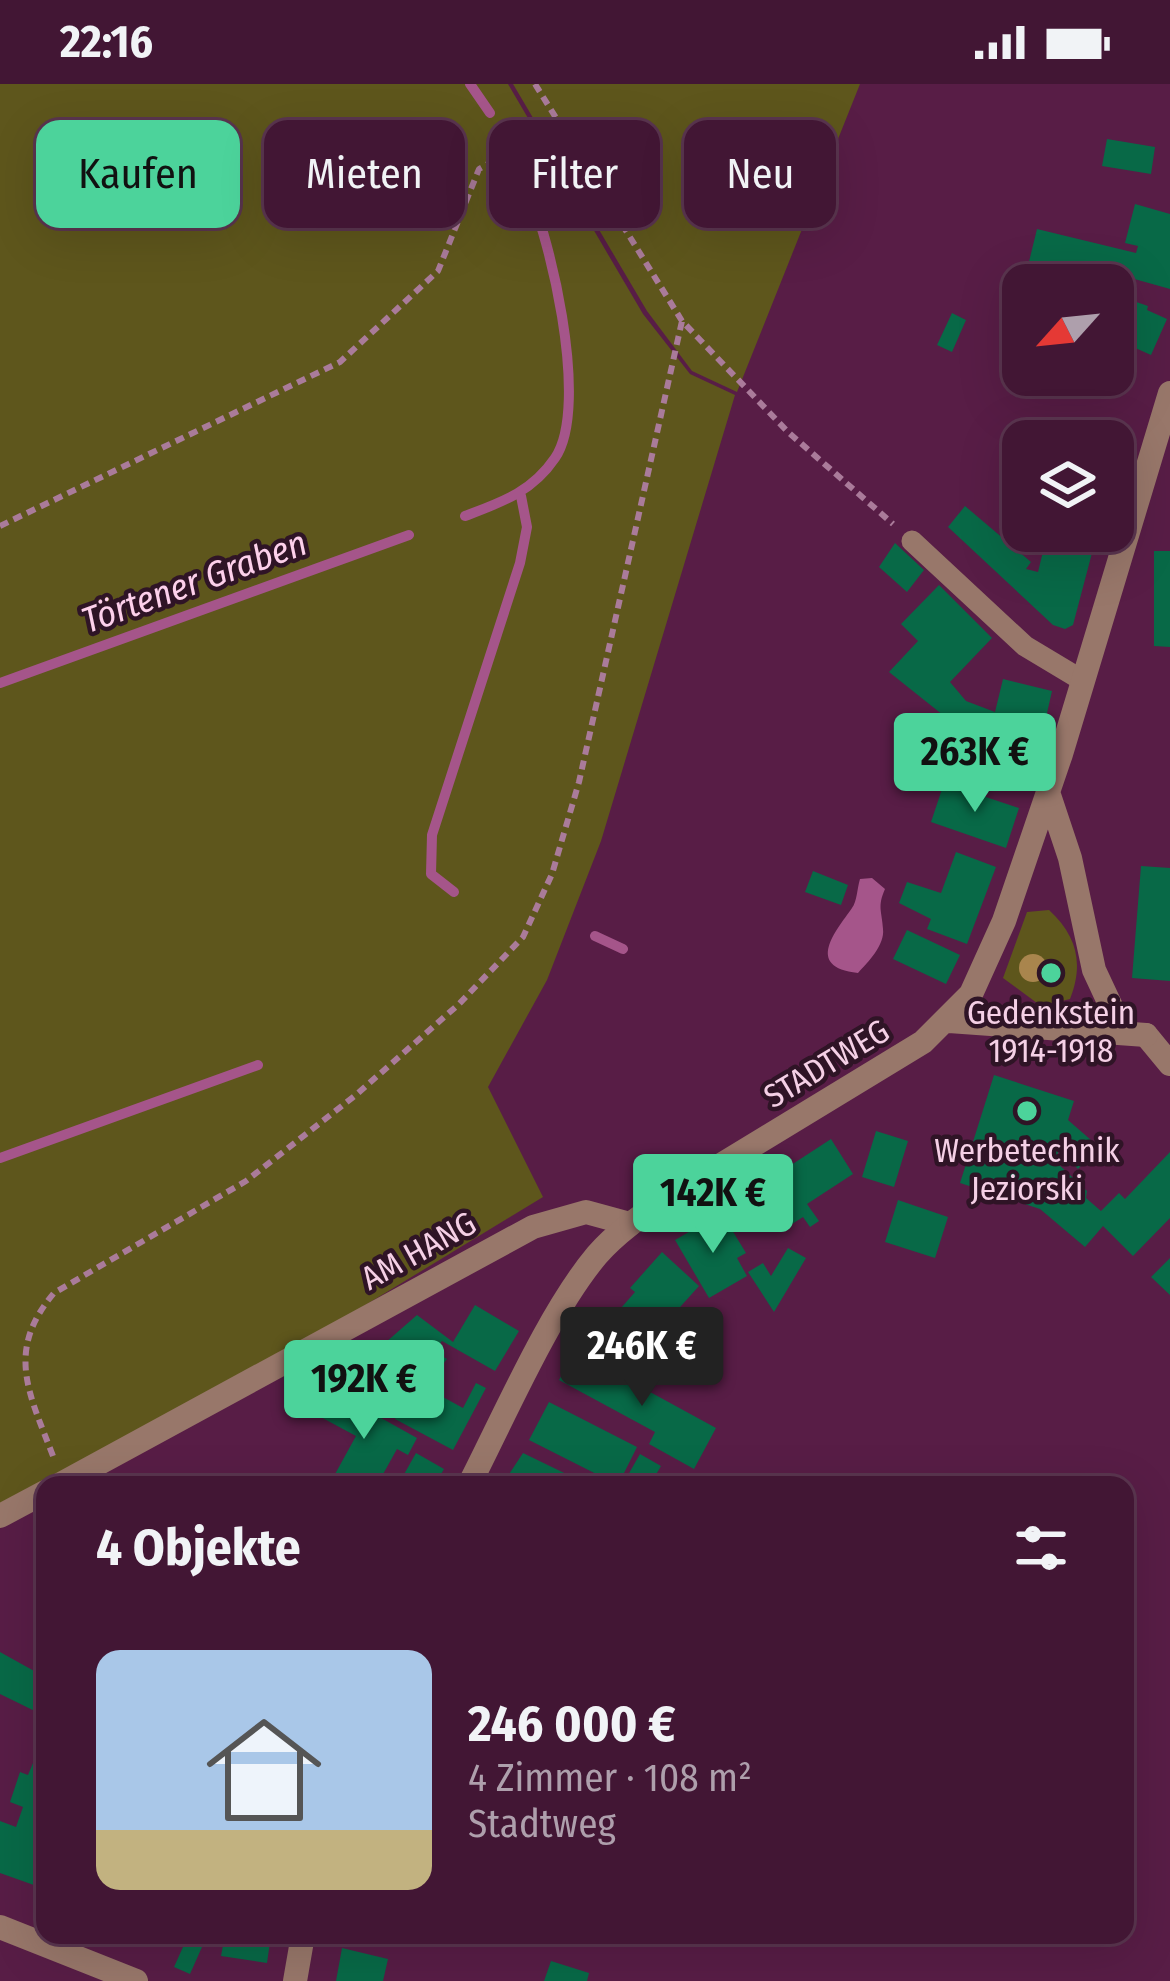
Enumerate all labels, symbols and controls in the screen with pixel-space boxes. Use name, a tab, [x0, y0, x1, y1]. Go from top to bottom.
text: 22:16	[60, 15, 153, 69]
chip: Kaufen	[36, 120, 240, 228]
chip: Mieten	[264, 120, 465, 228]
chip: Filter	[489, 120, 660, 228]
chip: Neu	[684, 120, 836, 228]
north arrow	[1002, 264, 1134, 396]
map controls	[1002, 264, 1134, 552]
button: layers	[1002, 420, 1134, 552]
water label: Törtener Graben	[76, 521, 313, 643]
pin: 263K €	[877, 713, 1073, 815]
text: 263K €	[921, 729, 1029, 775]
marker: Gedenkstein 1914-1918	[1038, 960, 1064, 986]
place label: Gedenkstein 1914-1918	[967, 993, 1135, 1071]
street label: STADTWEG	[757, 1011, 896, 1117]
marker: Werbetechnik Jeziorski	[1014, 1098, 1040, 1124]
place label: Werbetechnik Jeziorski	[934, 1131, 1120, 1209]
pin: 142K €	[615, 1154, 811, 1256]
text: 142K €	[660, 1170, 766, 1216]
street label: AM HANG	[354, 1203, 483, 1299]
pin: 246K €	[544, 1307, 740, 1409]
text: 246K €	[587, 1323, 697, 1369]
pin: 192K €	[266, 1340, 462, 1442]
text: 192K €	[311, 1356, 417, 1402]
icon: filters	[1008, 1515, 1074, 1581]
text: 4 Objekte	[96, 1517, 301, 1579]
text: 246 000 €	[468, 1693, 676, 1755]
icon: home	[192, 1698, 336, 1842]
text: 4 Zimmer · 108 m²	[468, 1755, 752, 1801]
text: Stadtweg	[468, 1801, 616, 1847]

